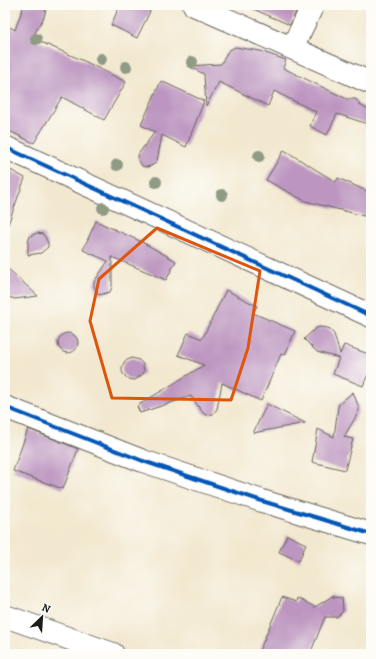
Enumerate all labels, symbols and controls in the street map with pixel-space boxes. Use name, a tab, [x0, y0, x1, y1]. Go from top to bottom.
north arrow	[22, 597, 62, 637]
text: N	[39, 600, 53, 617]

